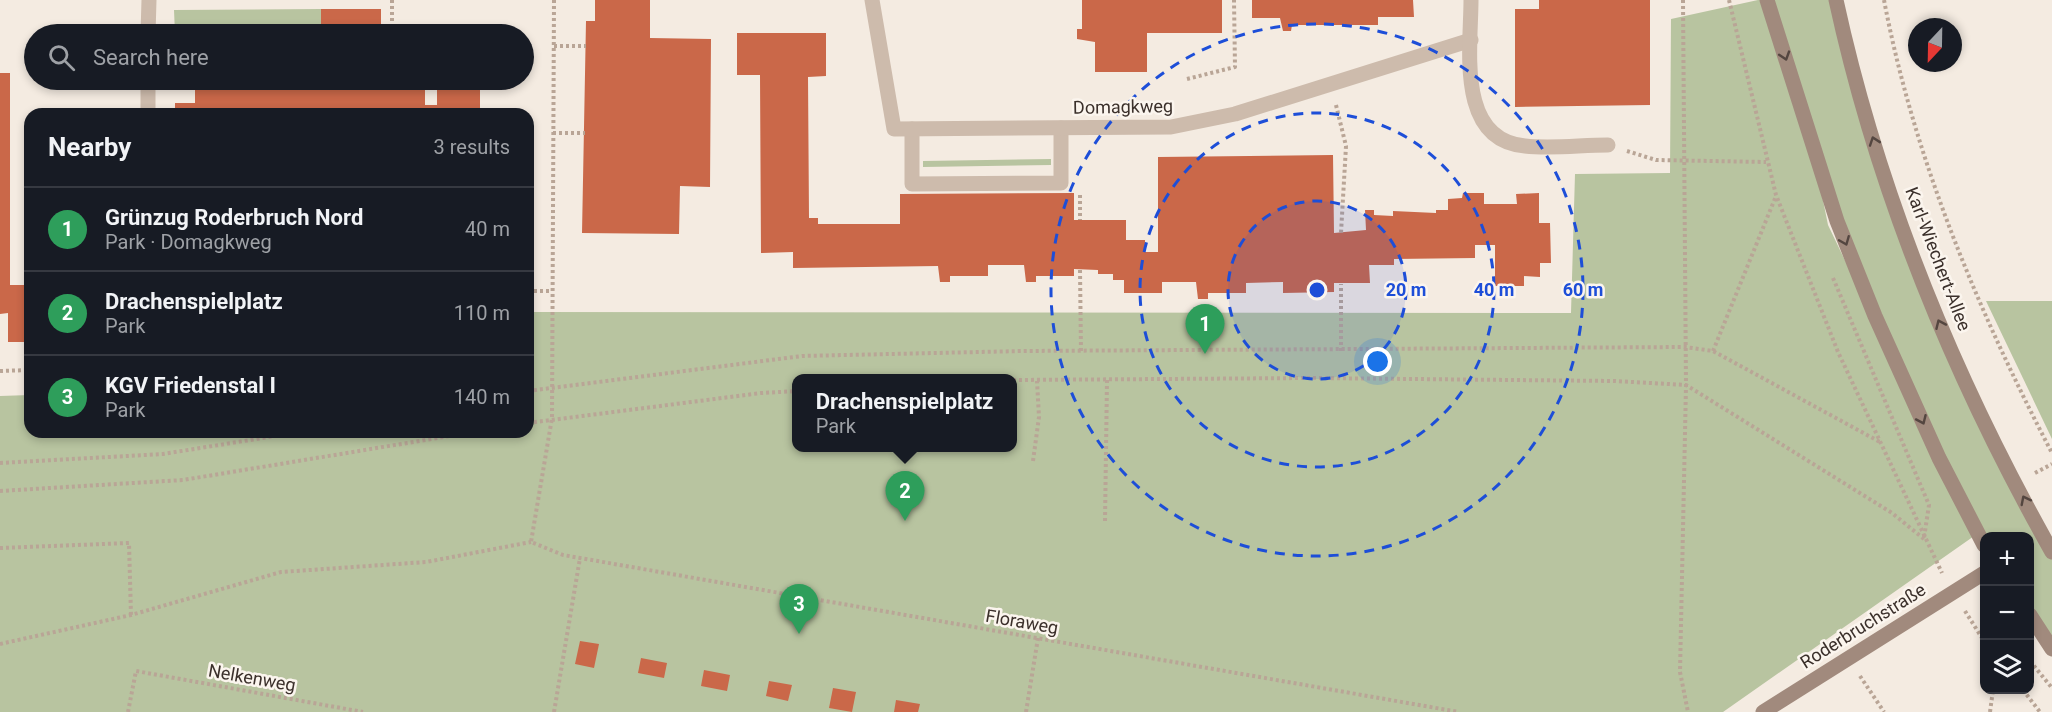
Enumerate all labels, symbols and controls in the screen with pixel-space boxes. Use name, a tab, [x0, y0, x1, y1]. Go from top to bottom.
north arrow	[1908, 18, 1962, 72]
search box	[24, 24, 534, 90]
icon: search	[45, 41, 78, 74]
text: Search here	[93, 45, 209, 70]
one-way arrow	[1778, 50, 1790, 61]
street label: Domagkweg	[1073, 95, 1173, 118]
text: Nearby	[48, 132, 131, 162]
text: 3 results	[434, 135, 510, 159]
one-way arrow	[1869, 136, 1882, 147]
street label: Karl-Wiechert-Allee	[1901, 184, 1976, 334]
text: Grünzug Roderbruch Nord	[105, 205, 363, 230]
text: 1	[62, 217, 73, 241]
text: 40 m	[465, 217, 510, 241]
text: Park · Domagkweg	[105, 230, 272, 254]
one-way arrow	[1838, 235, 1851, 246]
text: 20 m	[1386, 279, 1426, 300]
text: 40 m	[1474, 279, 1514, 300]
text: 60 m	[1563, 279, 1603, 300]
centre of rings	[1307, 280, 1327, 300]
text: Drachenspielplatz	[105, 289, 283, 314]
text: 2	[62, 301, 73, 325]
text: 110 m	[454, 301, 510, 325]
pin: 1	[1186, 304, 1224, 354]
text: Park	[105, 314, 145, 338]
one-way arrow	[1935, 320, 1947, 331]
your location	[1363, 347, 1392, 376]
text: KGV Friedenstal I	[105, 373, 276, 398]
popup	[792, 374, 1017, 452]
text: 3	[62, 385, 73, 409]
text: 140 m	[454, 385, 510, 409]
text: Drachenspielplatz	[816, 389, 993, 414]
text: Park	[105, 398, 145, 422]
text: Park	[816, 414, 856, 438]
one-way arrow	[1915, 414, 1927, 425]
pin: 2	[886, 472, 924, 521]
one-way arrow	[2020, 495, 2032, 506]
map controls	[1980, 532, 2034, 694]
button: +	[1980, 532, 2034, 586]
street label: Roderbruchstraße	[1796, 579, 1929, 673]
pin: 3	[780, 584, 818, 634]
button: −	[1980, 586, 2034, 640]
street label: Floraweg	[984, 605, 1060, 638]
button: layers	[1980, 640, 2034, 694]
street label: Nelkenweg	[207, 659, 297, 696]

